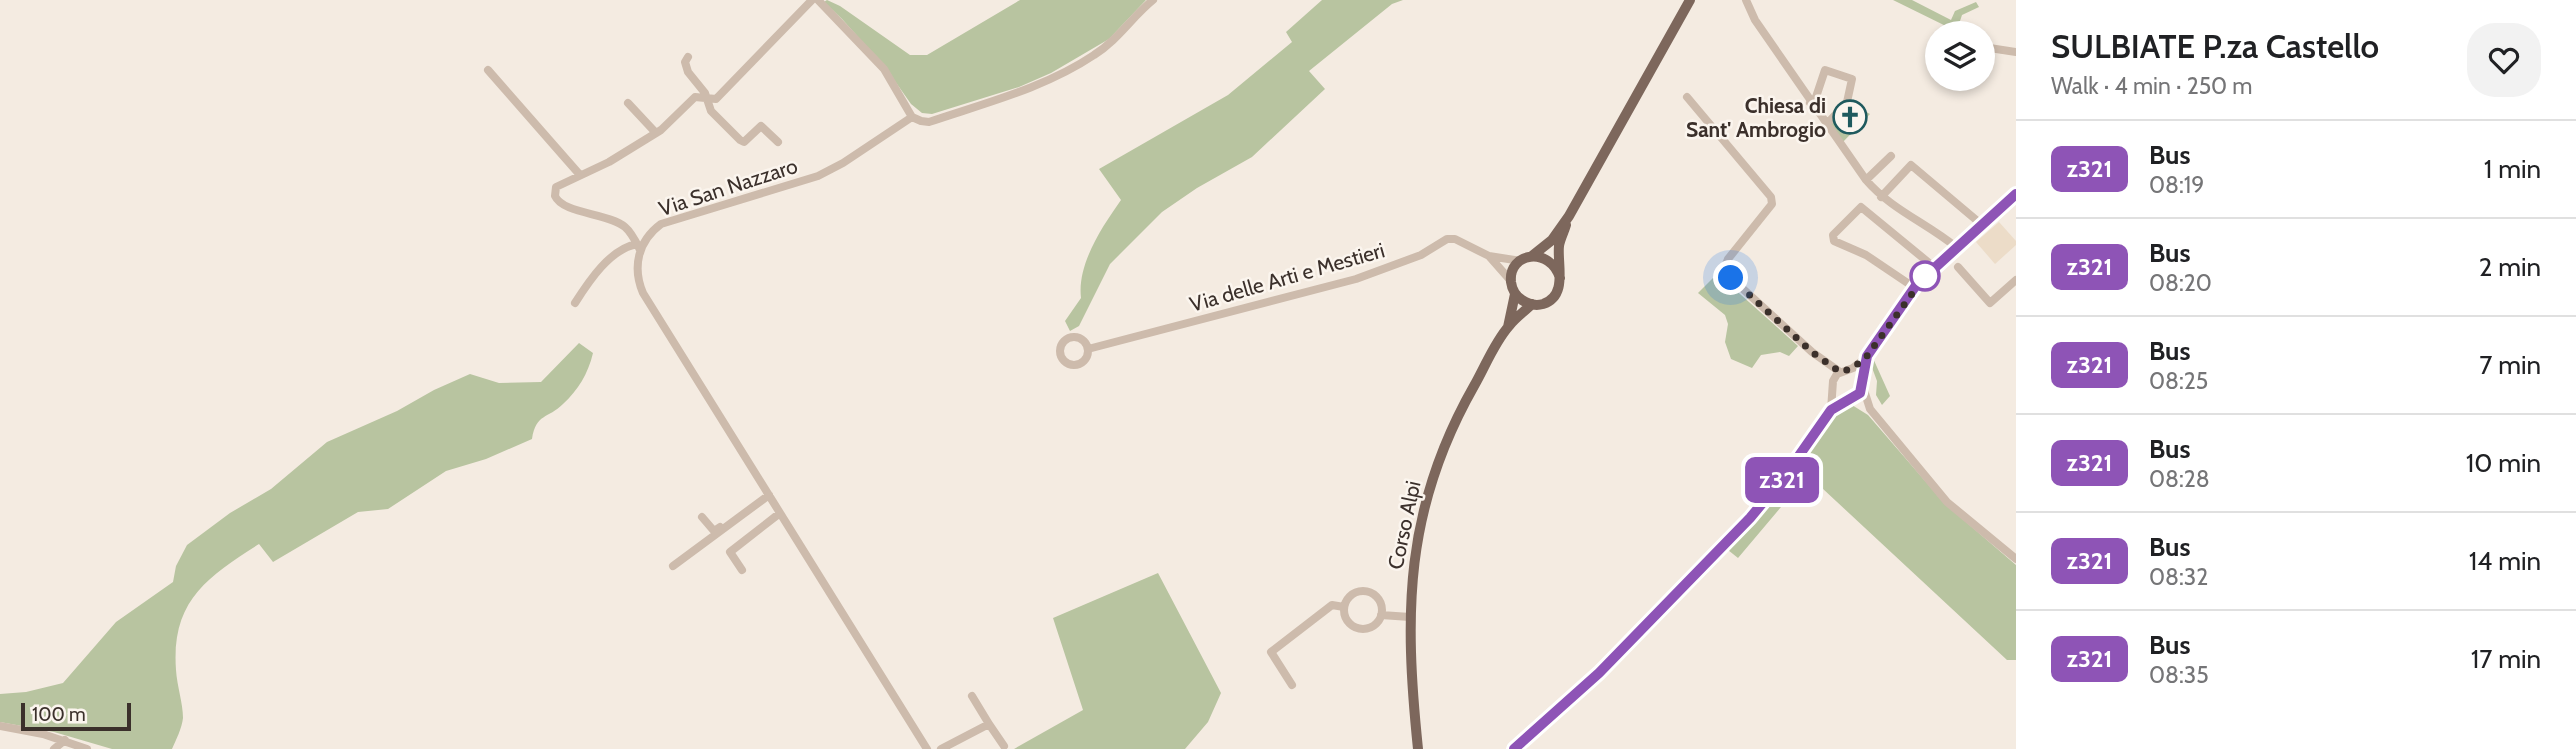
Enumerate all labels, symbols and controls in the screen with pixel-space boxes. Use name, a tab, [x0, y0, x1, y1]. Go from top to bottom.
map controls	[1925, 21, 1995, 91]
button: layers	[1925, 21, 1995, 91]
button: heart	[2467, 23, 2541, 97]
text: SULBIATE P.za Castello	[2051, 26, 2379, 66]
text: Walk · 4 min · 250 m	[2051, 72, 2253, 100]
place label: Chiesa di Sant' Ambrogio	[1686, 93, 1826, 142]
church icon: Chiesa di Sant' Ambrogio	[1831, 98, 1869, 136]
text: Bus	[2149, 139, 2190, 171]
street label: Via San Nazzaro	[656, 153, 800, 221]
text: 1 min	[2484, 153, 2541, 185]
text: z321	[2067, 154, 2112, 183]
text: 08:19	[2149, 171, 2204, 199]
street label: Via delle Arti e Mestieri	[1187, 237, 1387, 317]
text: Bus	[2149, 237, 2190, 269]
text: 2 min	[2479, 251, 2541, 283]
text: z321	[2067, 252, 2112, 281]
your location	[1713, 260, 1748, 295]
unlabelled marker	[1910, 261, 1940, 291]
text: 08:20	[2149, 269, 2212, 297]
text: Bus	[2149, 335, 2190, 367]
text: 7 min	[2479, 349, 2541, 381]
text: z321	[2067, 350, 2112, 379]
text: 08:25	[2149, 367, 2208, 395]
text: Bus	[2149, 433, 2190, 465]
text: 10 min	[2466, 447, 2541, 479]
text: z321	[2067, 448, 2112, 477]
line badge: z321	[1733, 457, 1831, 503]
text: z321	[1759, 465, 1805, 494]
text: 08:28	[2149, 465, 2210, 493]
street label: Corso Alpi	[1382, 479, 1426, 571]
text: Bus	[2149, 531, 2190, 563]
text: 14 min	[2469, 545, 2541, 577]
text: z321	[2067, 546, 2112, 575]
text: 08:32	[2149, 563, 2208, 591]
text: Bus	[2149, 629, 2190, 661]
text: 17 min	[2471, 643, 2541, 675]
text: z321	[2067, 644, 2112, 673]
text: 08:35	[2149, 661, 2209, 689]
scale bar	[21, 700, 131, 732]
text: 100 m	[32, 703, 86, 726]

